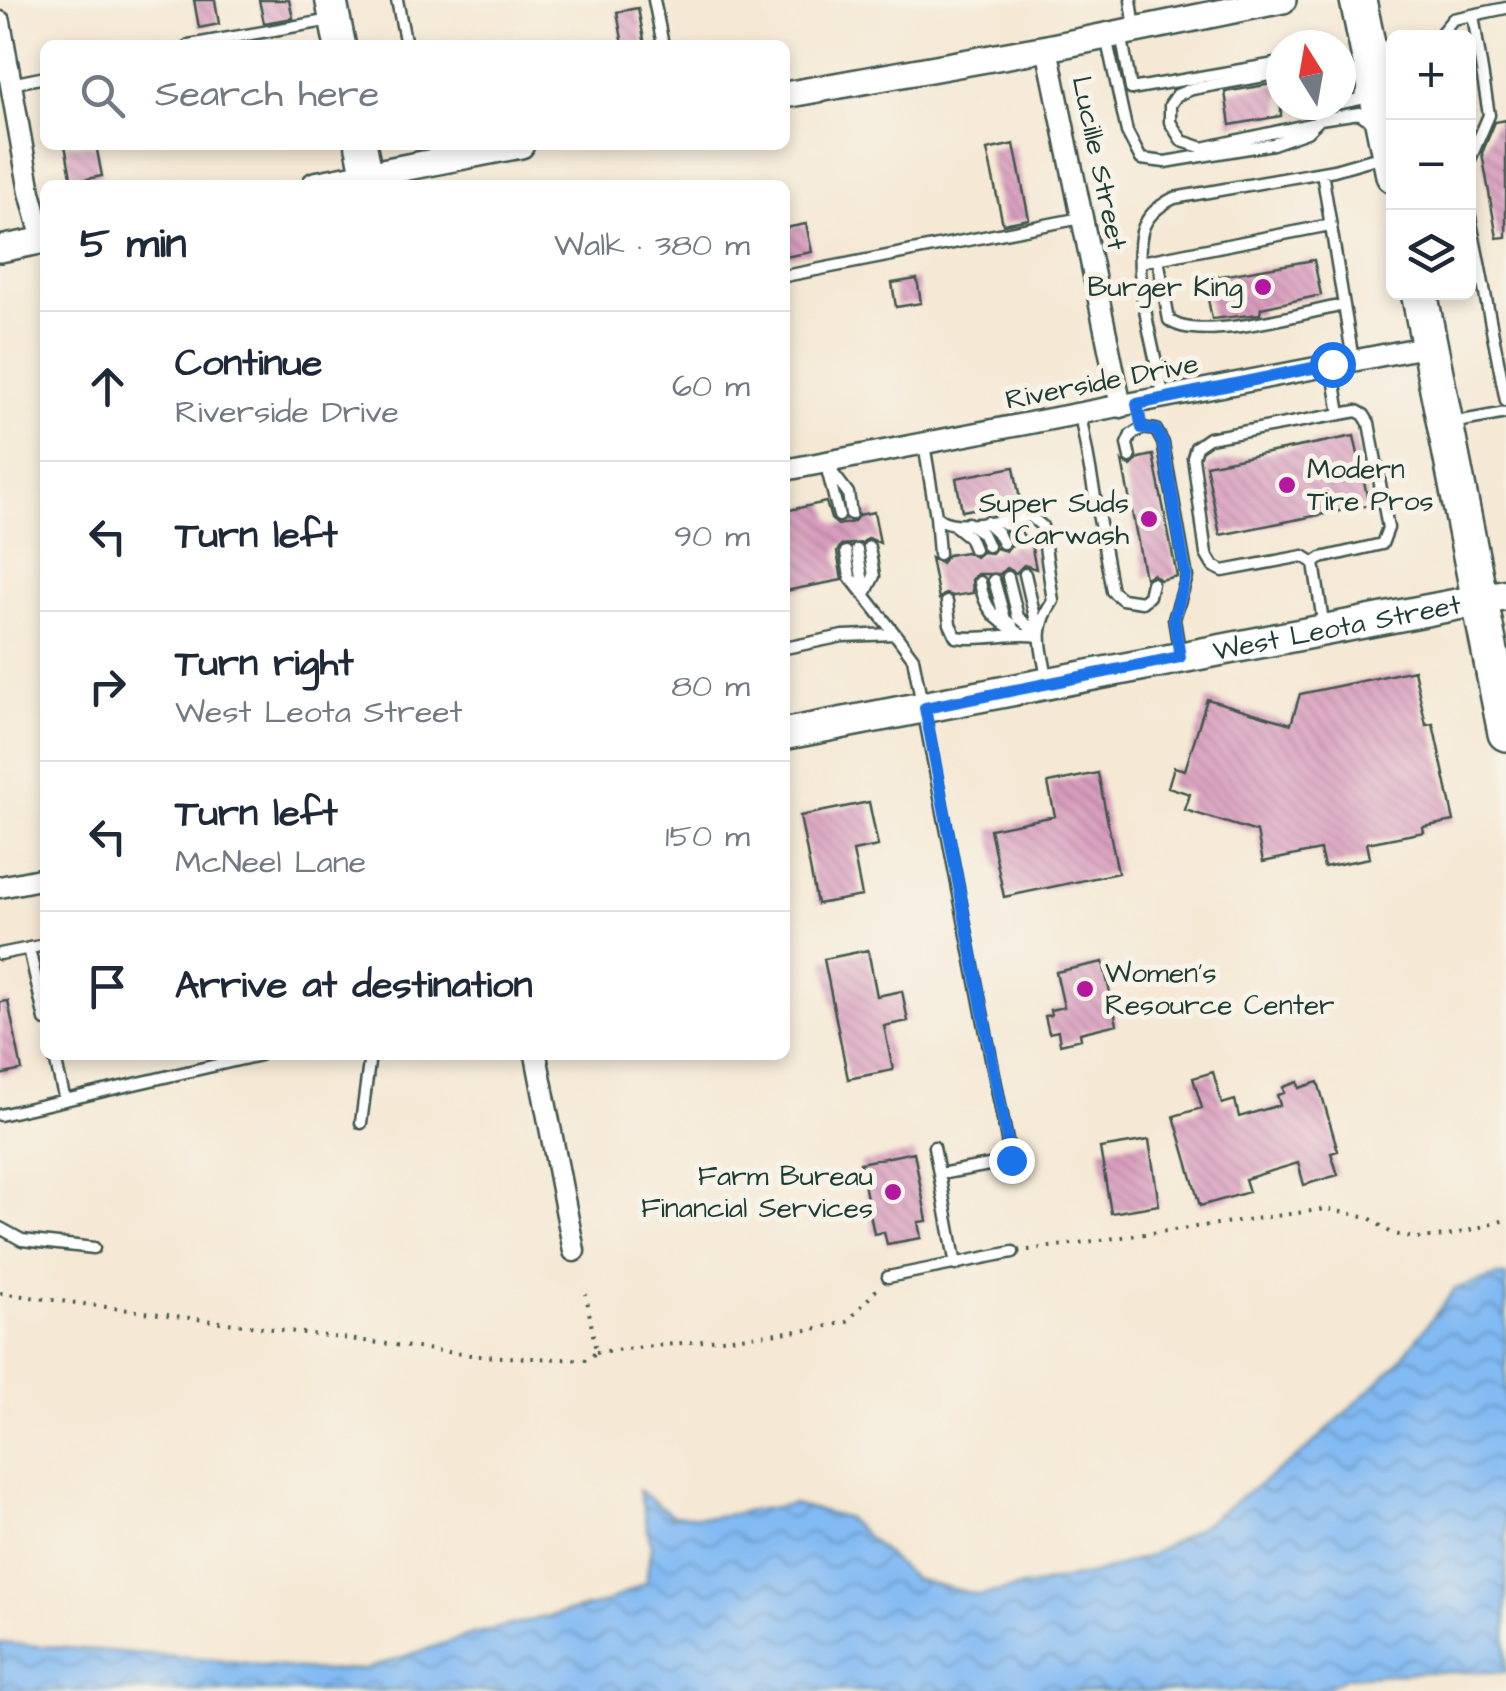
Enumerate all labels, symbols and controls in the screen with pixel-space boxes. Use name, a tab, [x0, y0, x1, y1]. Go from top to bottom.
north arrow	[1266, 30, 1356, 120]
map controls	[1386, 30, 1476, 300]
button: +	[1386, 30, 1476, 120]
search box	[40, 40, 790, 150]
icon: search	[75, 68, 130, 123]
text: Search here	[155, 69, 379, 121]
street label: Lucille Street	[1062, 72, 1137, 254]
button: −	[1386, 120, 1476, 210]
button: layers	[1386, 210, 1476, 300]
text: 5 min	[80, 216, 187, 274]
text: Walk · 380 m	[554, 223, 750, 268]
place label: Burger King	[1088, 268, 1243, 308]
marker: Burger King	[1252, 276, 1274, 298]
text: Continue	[175, 338, 322, 390]
route start	[1310, 342, 1356, 388]
street label: Riverside Drive	[1002, 344, 1202, 420]
icon: ahead	[80, 359, 135, 414]
text: 60 m	[672, 364, 750, 409]
text: Riverside Drive	[175, 390, 399, 435]
place label: Modern Tire Pros	[1307, 450, 1434, 521]
marker: Modern Tire Pros	[1276, 474, 1298, 496]
place label: Super Suds Carwash	[979, 484, 1129, 555]
marker: Super Suds Carwash	[1138, 508, 1160, 530]
icon: left	[80, 509, 135, 564]
text: Turn left	[175, 510, 338, 562]
text: 90 m	[674, 514, 750, 559]
street label: West Leota Street	[1210, 585, 1465, 671]
text: Turn right	[175, 638, 354, 690]
icon: right	[80, 659, 135, 714]
text: 80 m	[671, 664, 750, 709]
text: West Leota Street	[175, 690, 462, 735]
text: Turn left	[175, 788, 338, 840]
icon: left	[80, 809, 135, 864]
text: 150 m	[665, 814, 750, 859]
text: McNeel Lane	[175, 840, 366, 885]
place label: Women's Resource Center	[1105, 954, 1335, 1025]
icon: arrive	[80, 959, 135, 1014]
text: Arrive at destination	[175, 960, 532, 1012]
marker: Women's Resource Center	[1074, 978, 1096, 1000]
route end	[989, 1138, 1035, 1184]
place label: Farm Bureau Financial Services	[641, 1157, 873, 1228]
marker: Farm Bureau Financial Services	[882, 1181, 904, 1203]

